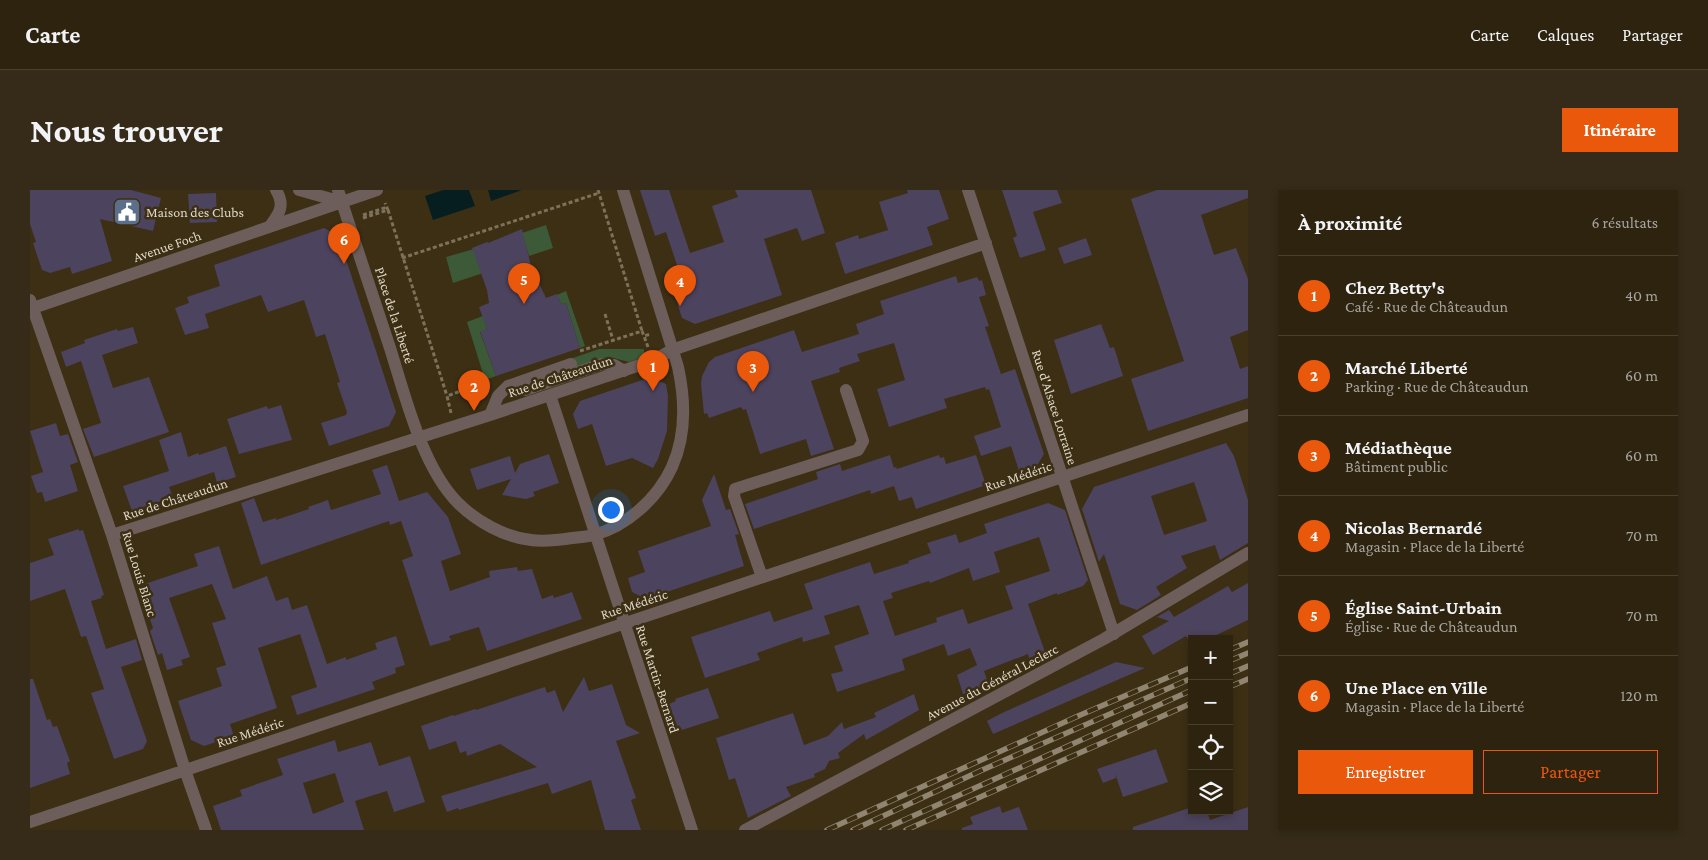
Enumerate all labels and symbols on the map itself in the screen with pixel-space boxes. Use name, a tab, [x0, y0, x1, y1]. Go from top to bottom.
public building icon: Maison des Clubs	[112, 197, 142, 227]
place label: Maison des Clubs	[146, 204, 244, 220]
pin: 6	[328, 223, 360, 264]
street label: Avenue Foch	[131, 227, 203, 265]
pin: 5	[508, 263, 540, 304]
street label: Place de la Liberté	[372, 265, 418, 365]
pin: 4	[664, 265, 696, 306]
street label: Rue d'Alsace Lorraine	[1029, 348, 1081, 466]
pin: 1	[637, 350, 669, 391]
street label: Rue de Châteaudun	[506, 351, 615, 400]
pin: 3	[737, 351, 769, 392]
pin: 2	[458, 370, 490, 411]
street label: Rue Médéric	[982, 458, 1054, 494]
street label: Rue de Châteaudun	[121, 474, 230, 523]
your location	[598, 497, 624, 523]
street label: Rue Louis Blanc	[119, 530, 161, 619]
street label: Rue Médéric	[598, 586, 670, 622]
street label: Rue Martin-Bernard	[633, 623, 683, 736]
street label: Avenue du Général Leclerc	[923, 640, 1061, 723]
street label: Rue Médéric	[214, 714, 286, 750]

